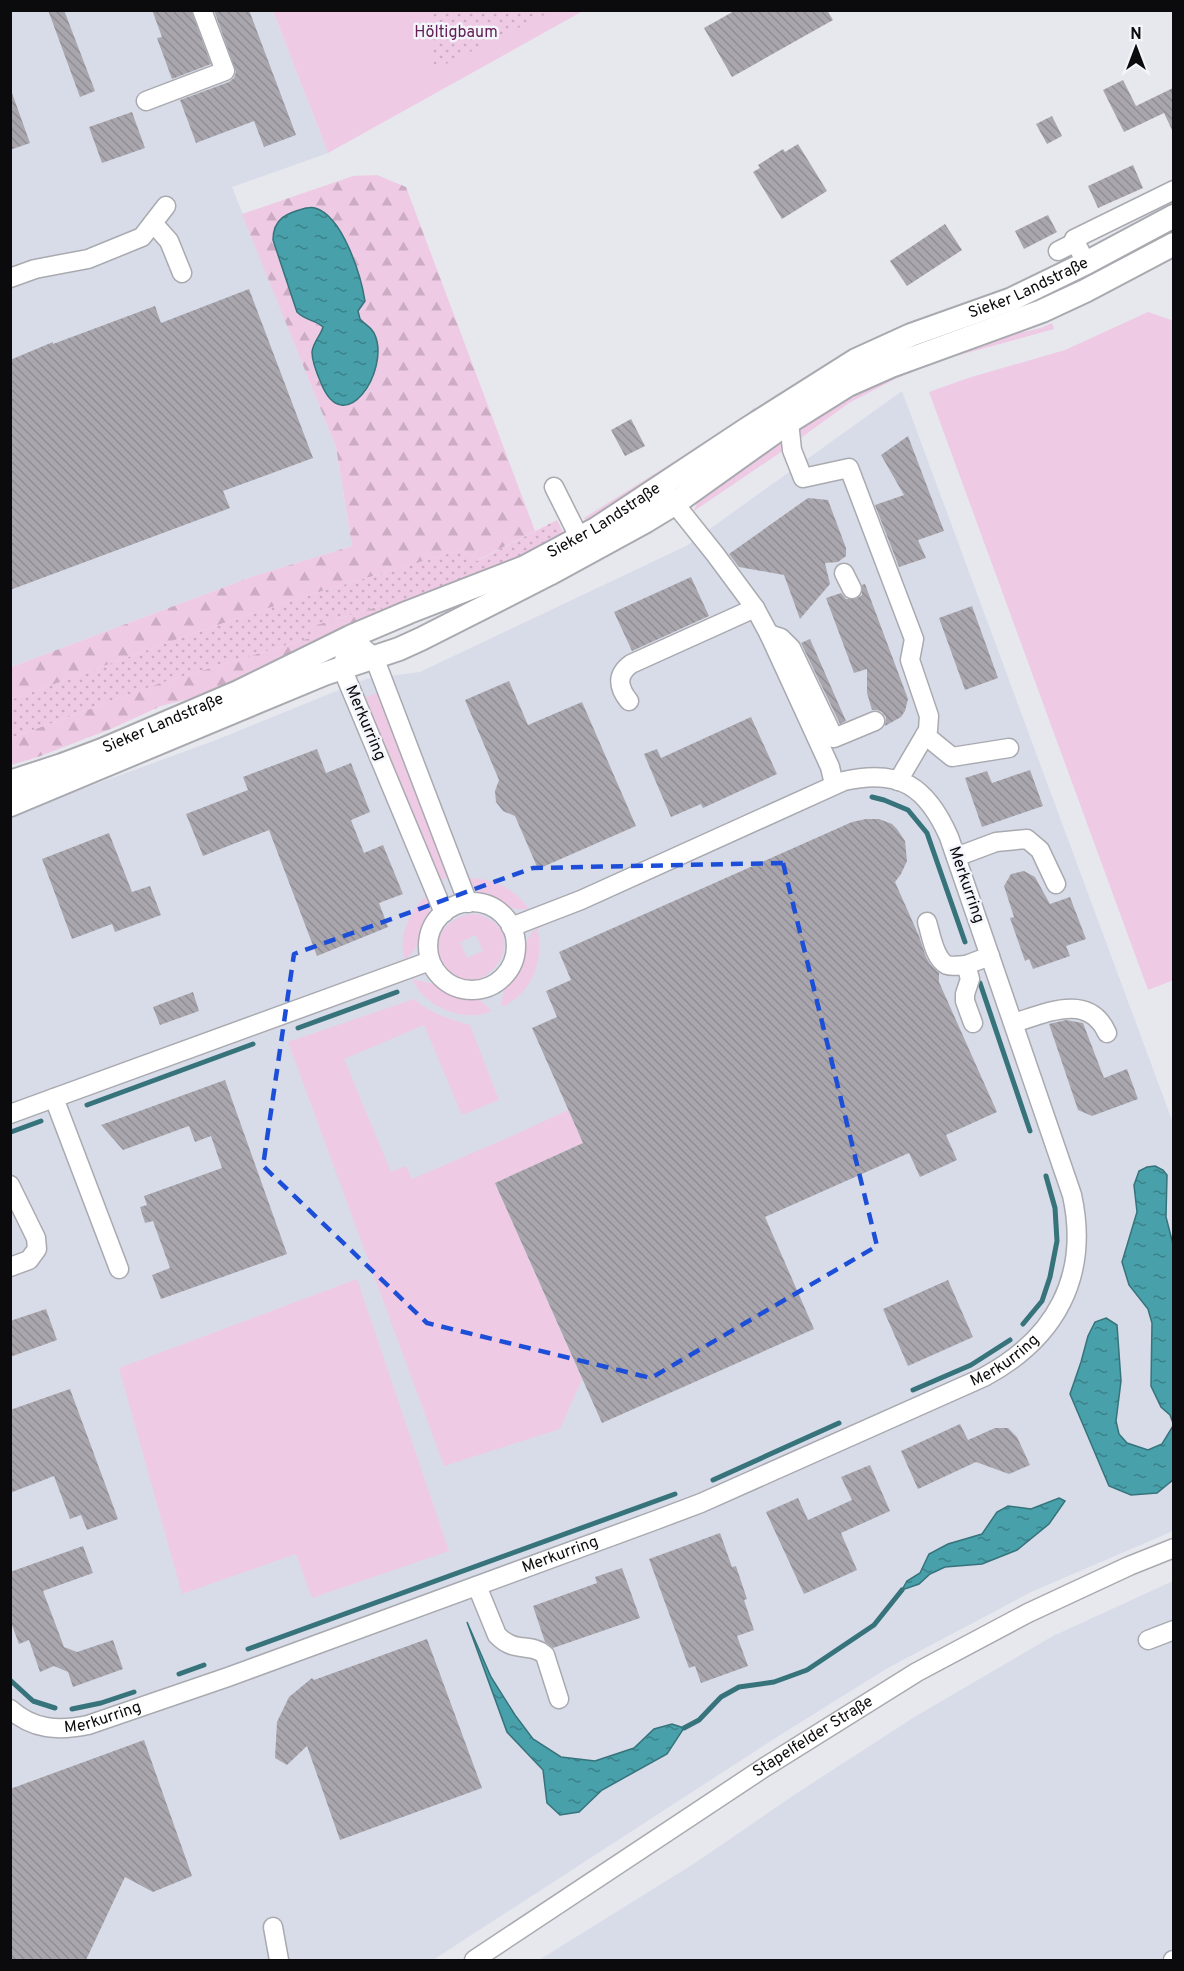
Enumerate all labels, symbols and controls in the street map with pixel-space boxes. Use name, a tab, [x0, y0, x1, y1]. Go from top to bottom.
north arrow	[1106, 18, 1166, 78]
park label: Höltigbaum	[414, 23, 498, 43]
text: N	[1130, 25, 1142, 45]
street label: Sieker Landstraße	[966, 253, 1092, 324]
street label: Sieker Landstraße	[544, 479, 665, 563]
street label: Merkurring	[340, 682, 390, 764]
street label: Sieker Landstraße	[100, 689, 227, 758]
street label: Merkurring	[944, 844, 988, 926]
street label: Merkurring	[967, 1331, 1044, 1392]
street label: Merkurring	[519, 1532, 601, 1578]
street label: Stapelfelder Straße	[749, 1692, 877, 1782]
street label: Merkurring	[63, 1697, 144, 1738]

